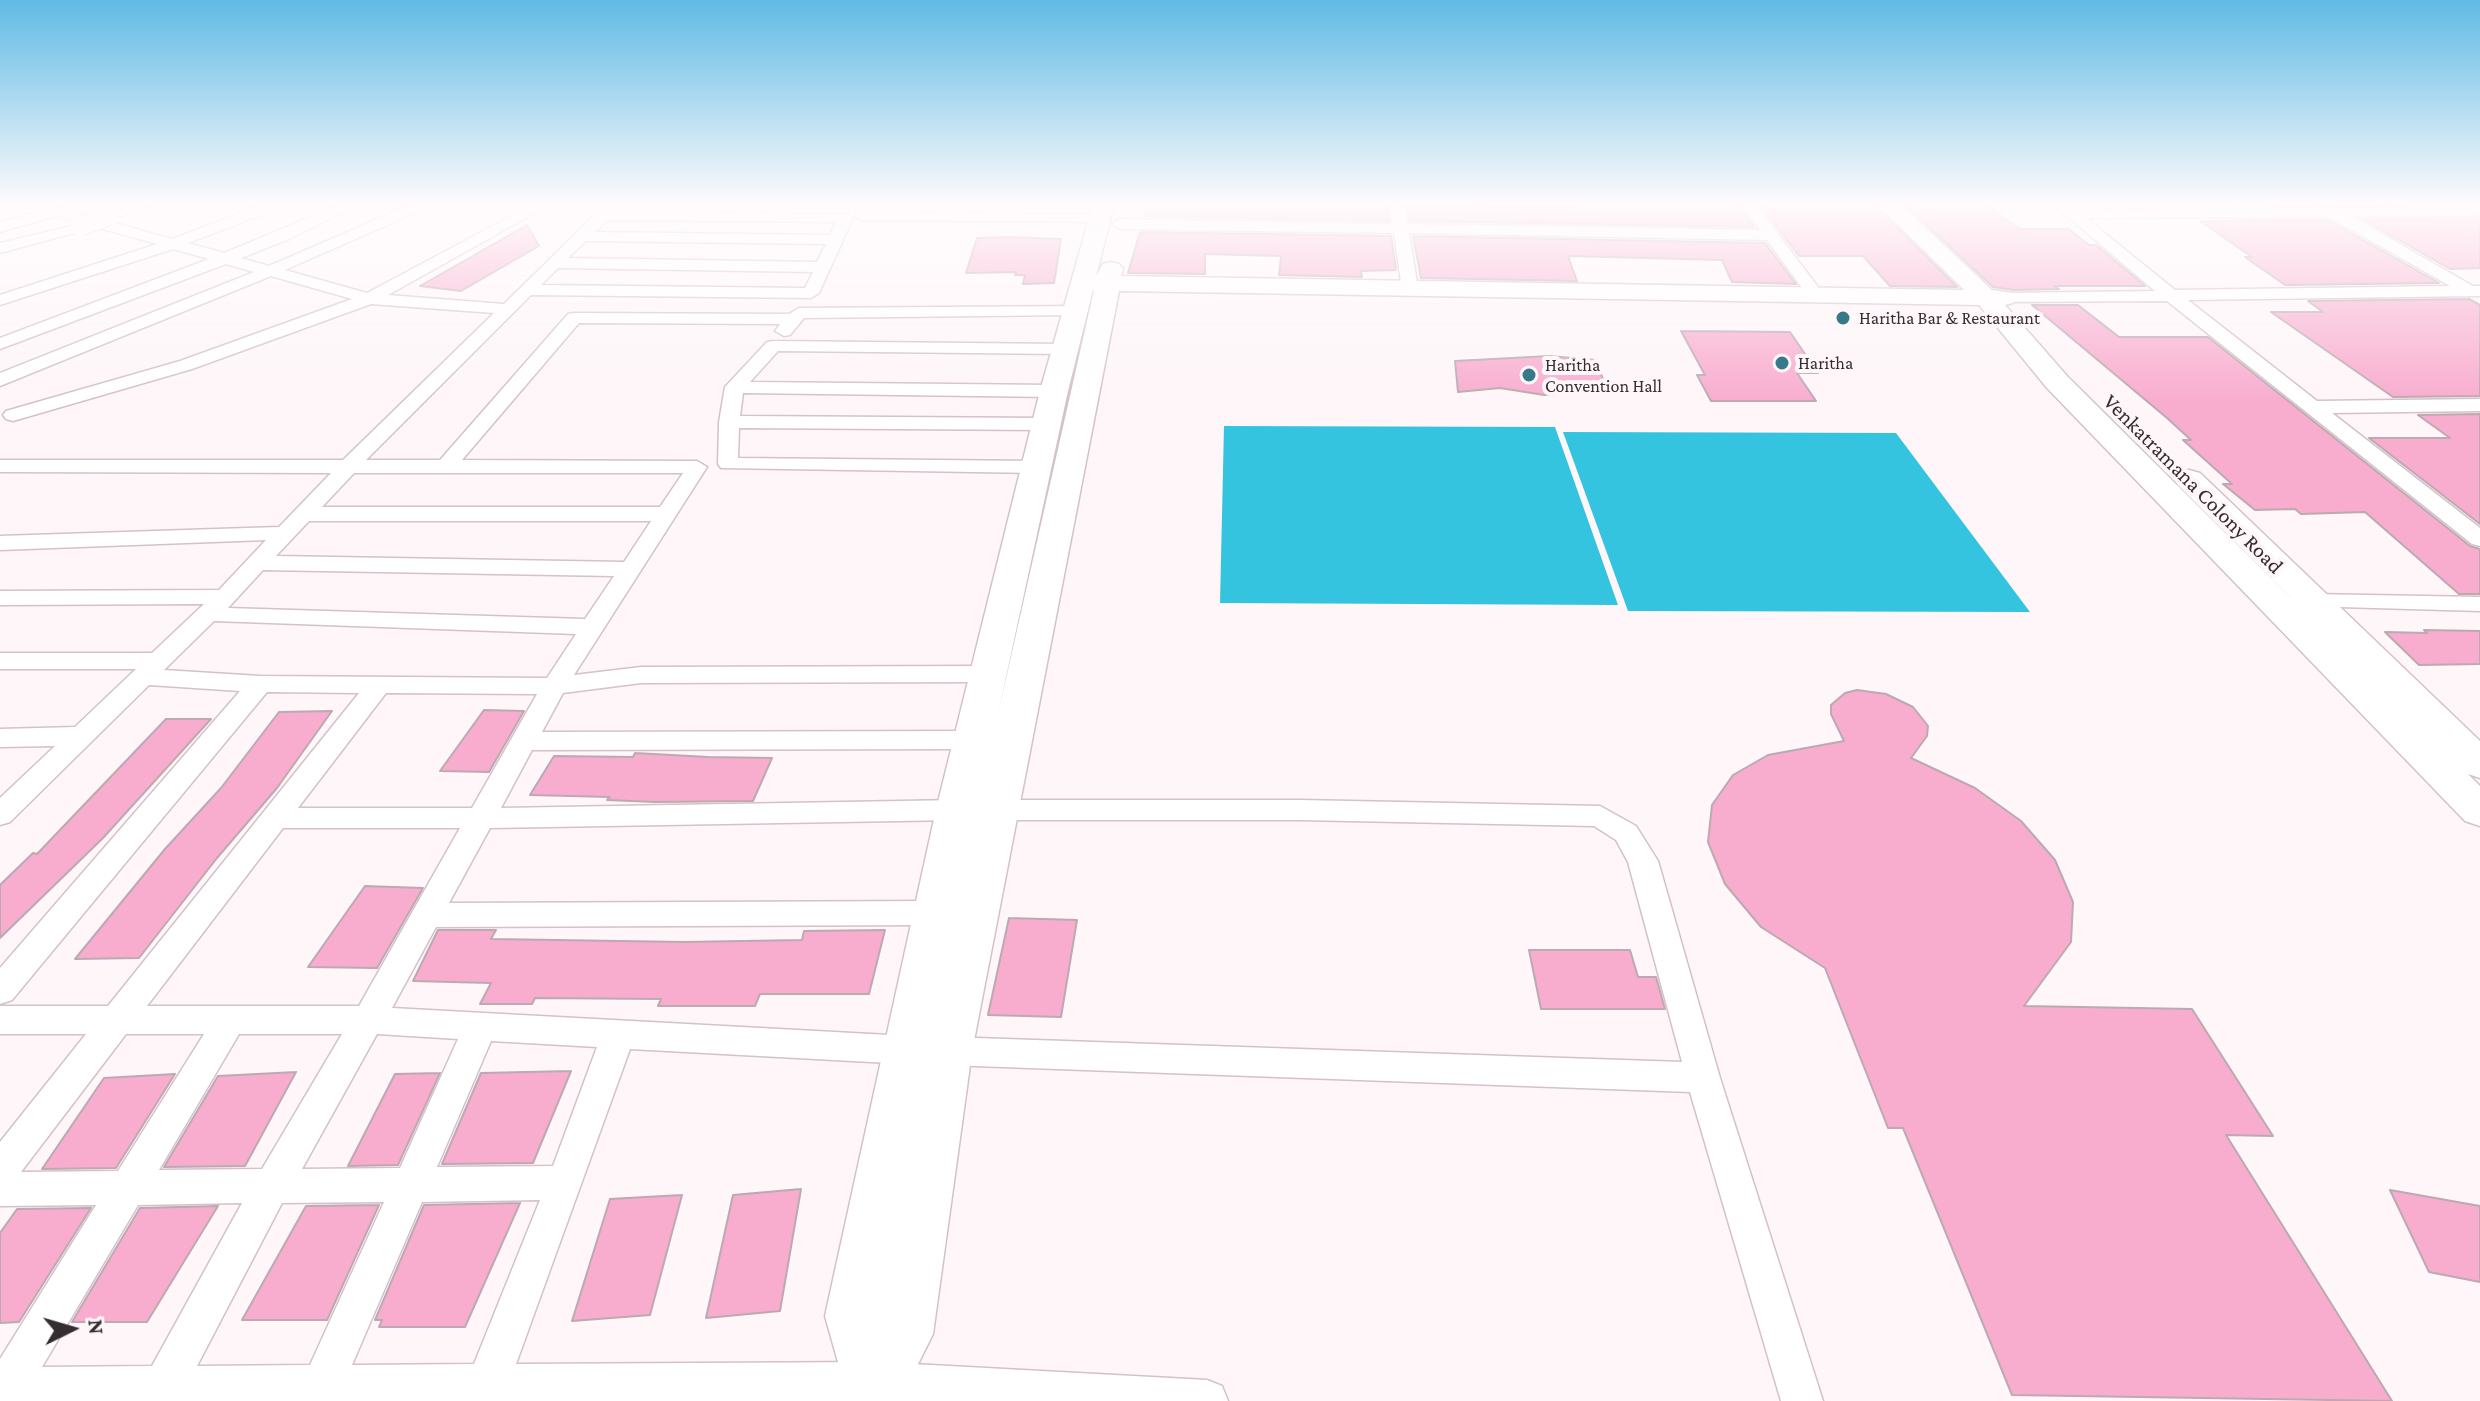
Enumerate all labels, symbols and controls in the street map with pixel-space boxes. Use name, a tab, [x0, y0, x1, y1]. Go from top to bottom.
place label: Haritha Bar & Restaurant	[1859, 307, 2040, 329]
marker: Haritha Bar & Restaurant	[1834, 309, 1852, 327]
place label: Haritha	[1798, 352, 1853, 374]
place label: Haritha Convention Hall	[1545, 354, 1662, 396]
marker: Haritha	[1773, 354, 1791, 372]
marker: Haritha Convention Hall	[1520, 366, 1538, 384]
street label: Venkatramana Colony Road	[2098, 389, 2288, 579]
north arrow	[32, 1289, 112, 1369]
text: N	[83, 1318, 110, 1335]

